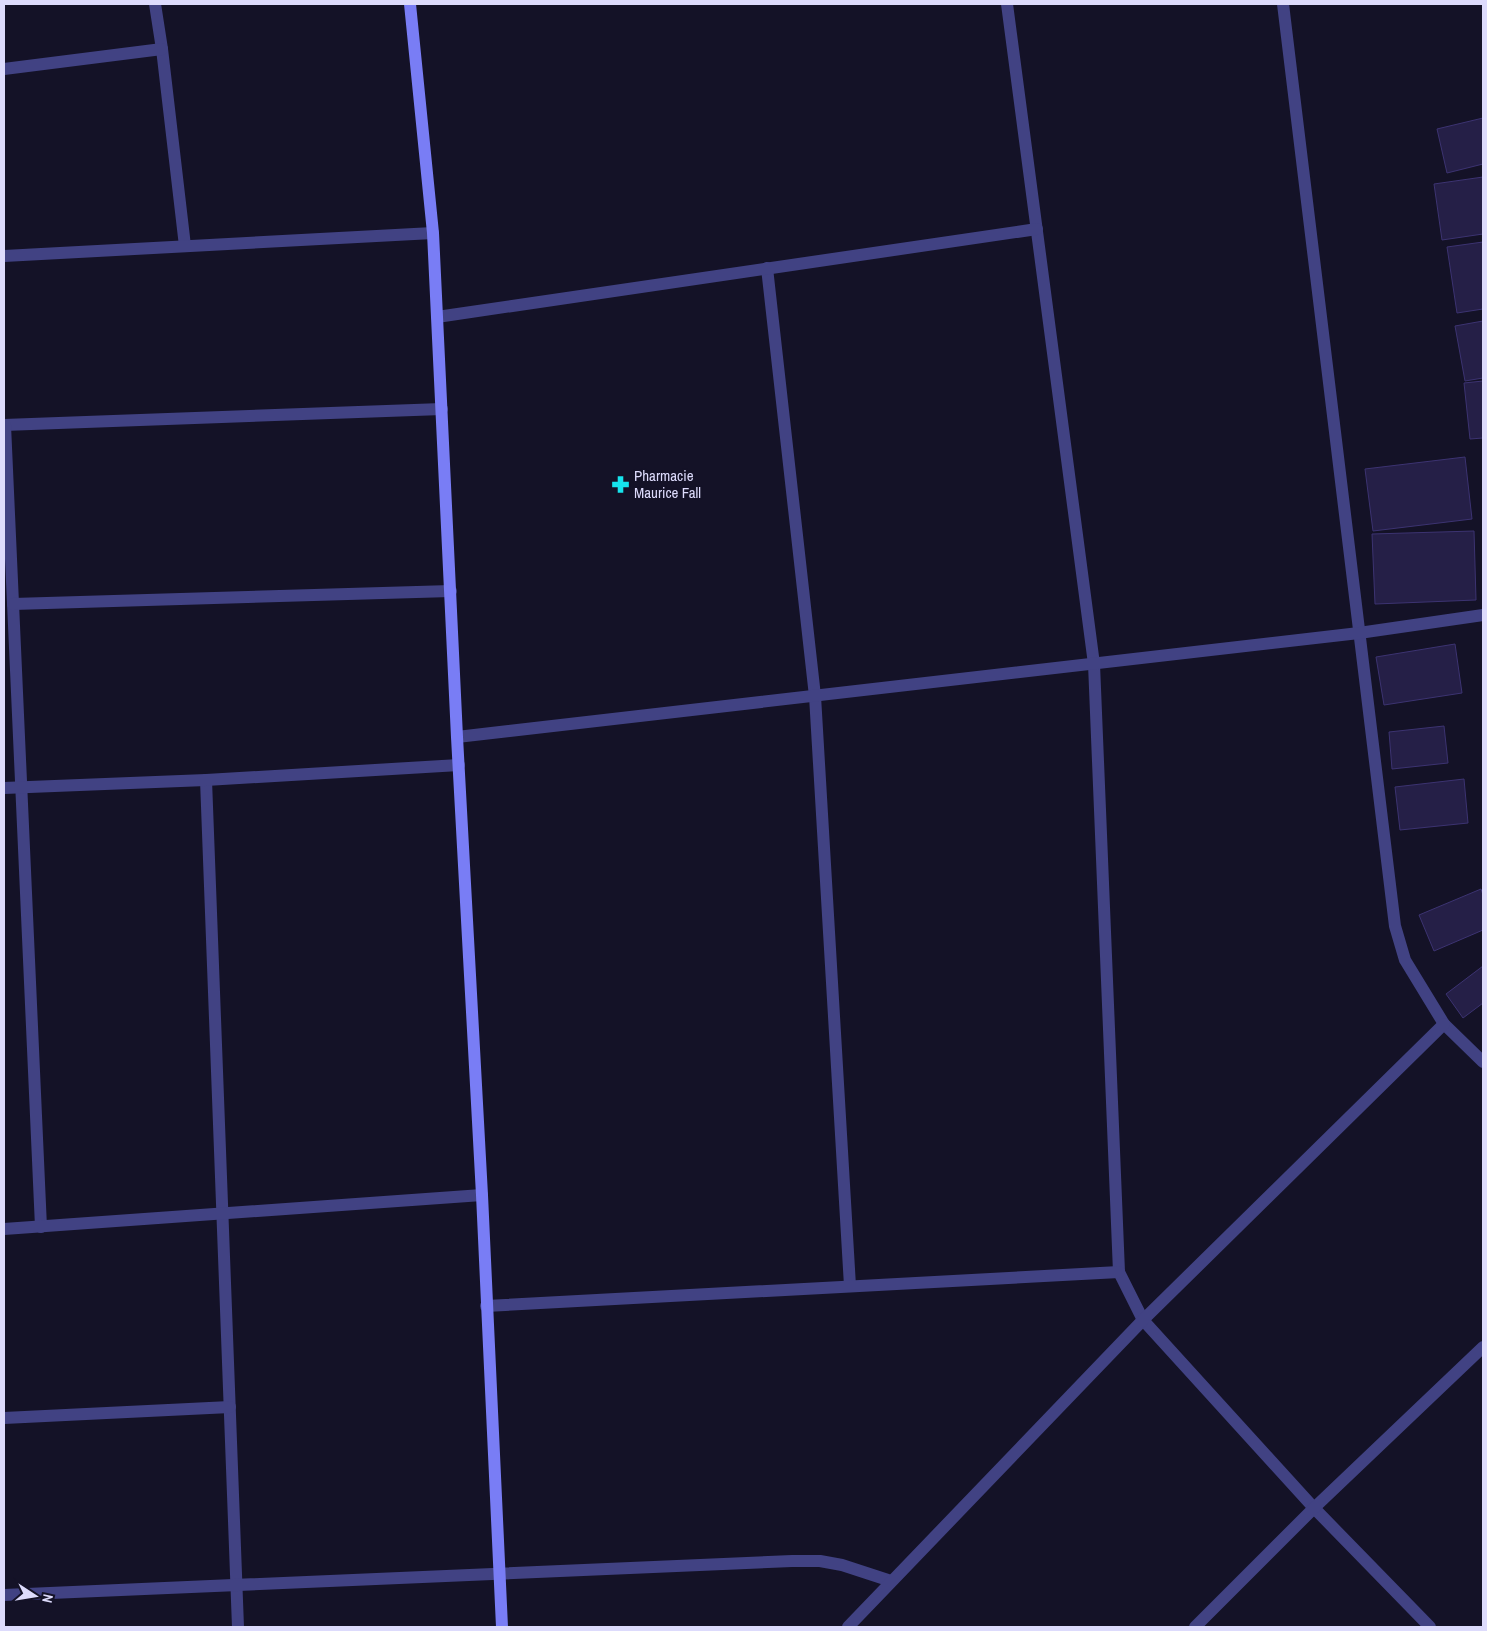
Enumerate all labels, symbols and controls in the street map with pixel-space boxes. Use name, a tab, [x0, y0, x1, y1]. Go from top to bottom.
place label: Pharmacie Maurice Fall	[634, 465, 701, 503]
pharmacy icon: Pharmacie Maurice Fall	[610, 475, 630, 495]
north arrow	[10, 1571, 60, 1621]
text: N	[38, 1593, 57, 1605]

